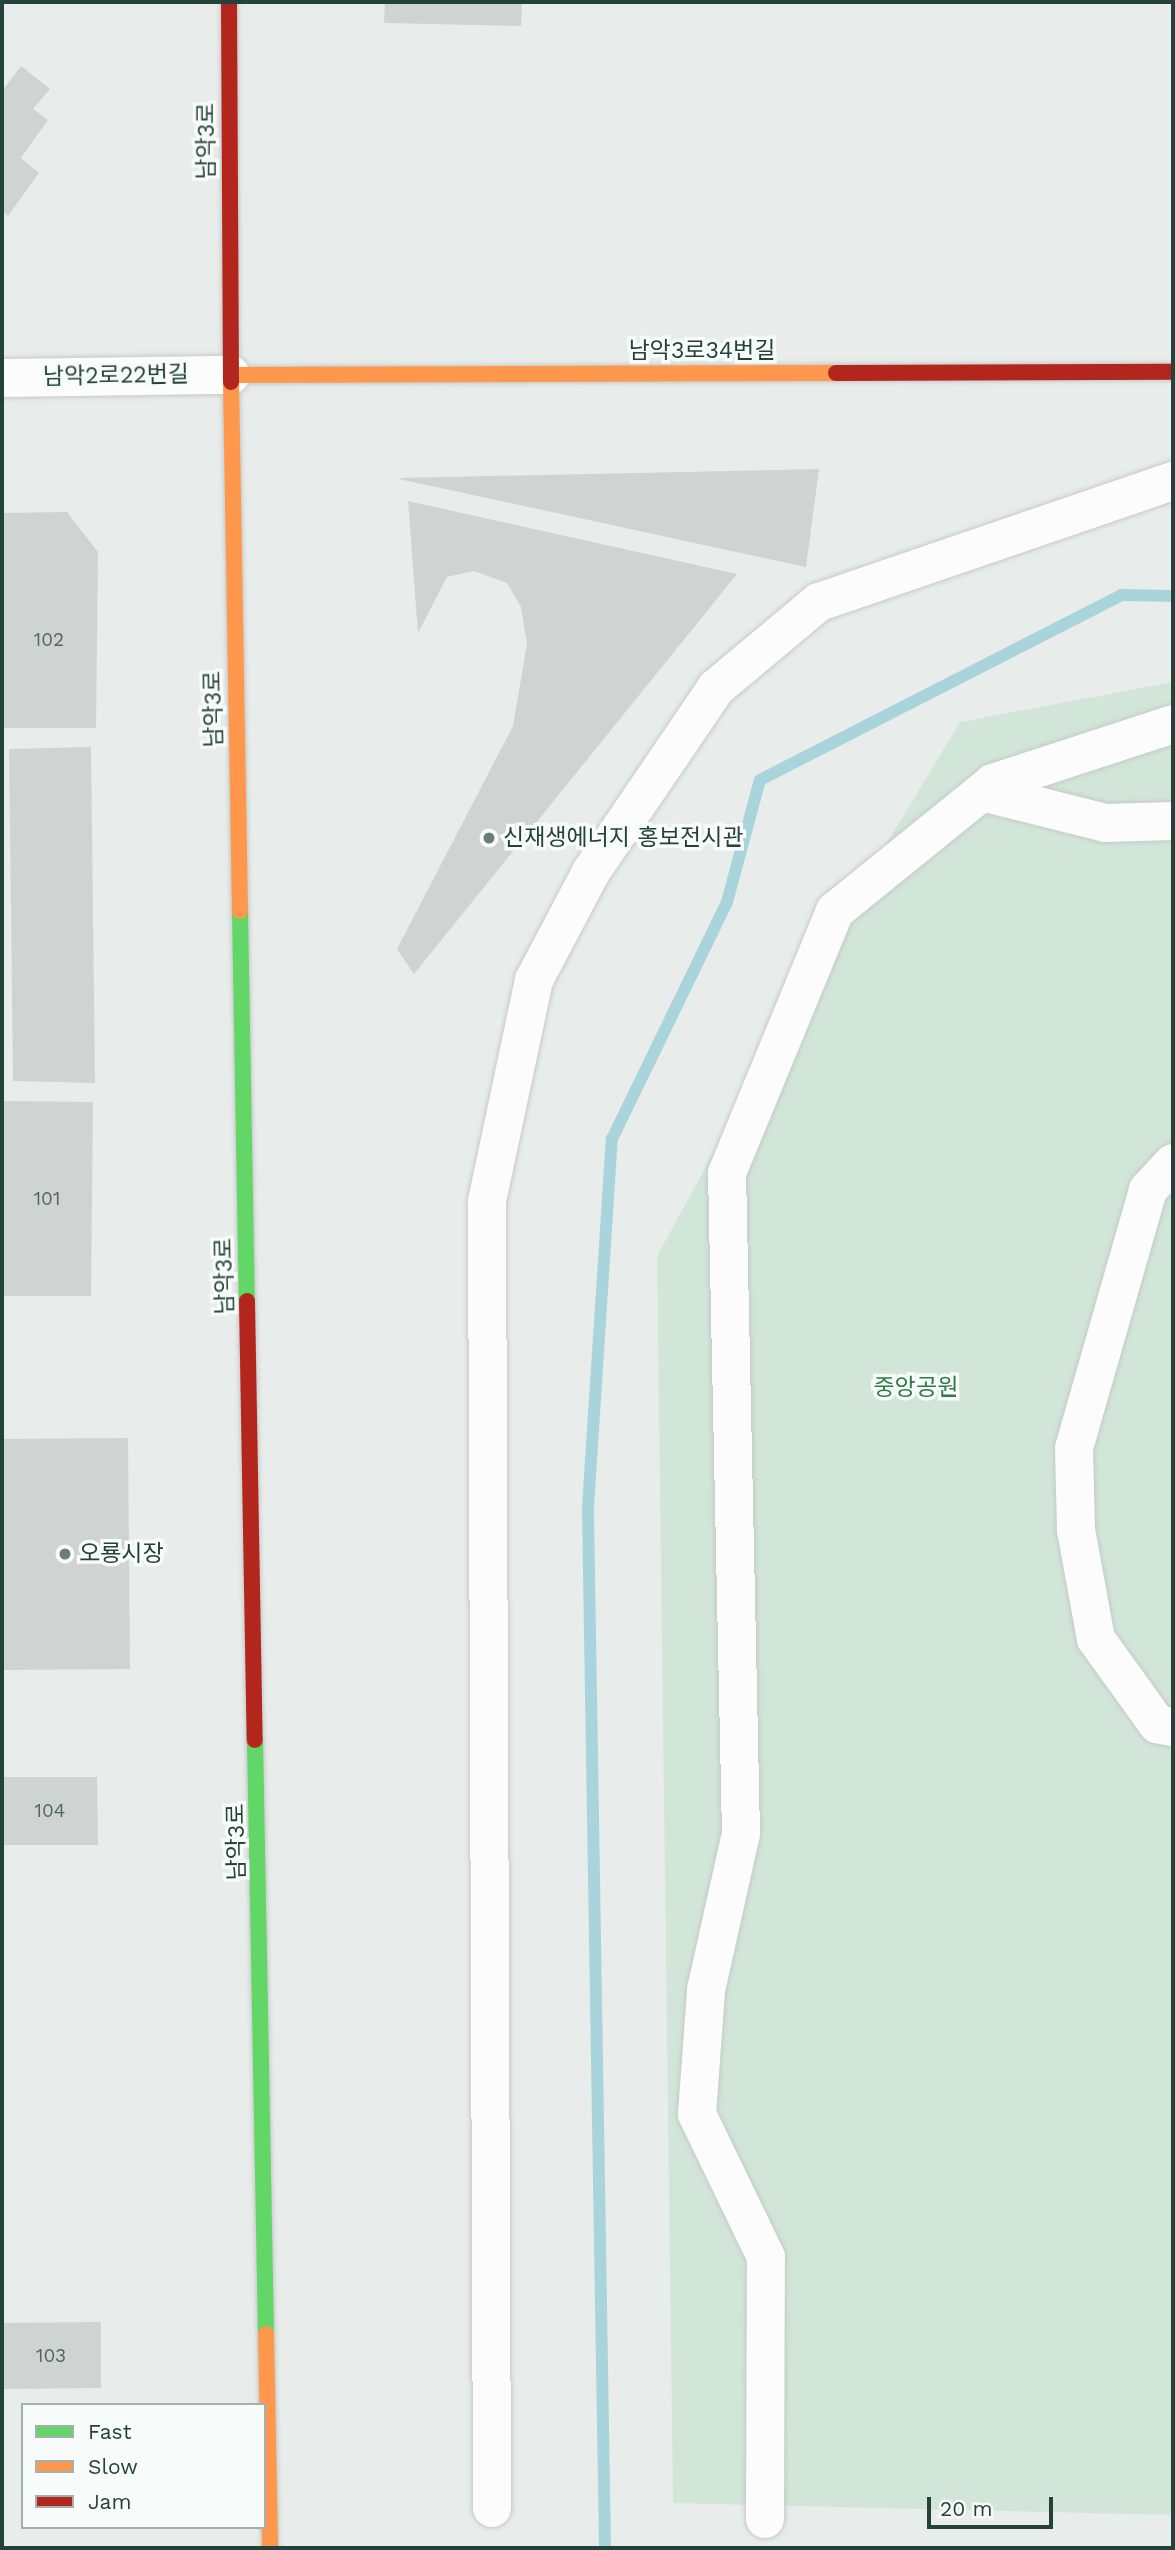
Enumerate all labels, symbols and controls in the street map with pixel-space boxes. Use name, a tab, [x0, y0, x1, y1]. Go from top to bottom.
street label: 남악3로	[193, 103, 221, 179]
street label: 남악3로34번길	[629, 337, 775, 365]
street label: 남악2로22번길	[43, 361, 189, 391]
house number: 102	[34, 629, 64, 651]
street label: 남악3로	[200, 670, 228, 748]
place label: 신재생에너지 홍보전시관	[503, 824, 744, 852]
marker: 신재생에너지 홍보전시관	[481, 830, 497, 846]
house number: 101	[34, 1188, 60, 1210]
street label: 남악3로	[211, 1237, 239, 1315]
park label: 중앙공원	[874, 1374, 958, 1402]
place label: 오룡시장	[79, 1540, 164, 1568]
marker: 오룡시장	[57, 1546, 73, 1562]
house number: 104	[35, 1800, 65, 1822]
street label: 남악3로	[223, 1803, 251, 1881]
house number: 103	[36, 2345, 66, 2367]
legend	[21, 2403, 266, 2529]
text: Fast	[88, 2419, 132, 2444]
text: Slow	[88, 2454, 138, 2479]
scale bar	[930, 2484, 1056, 2528]
text: Jam	[88, 2489, 131, 2514]
text: 20 m	[940, 2496, 992, 2521]

